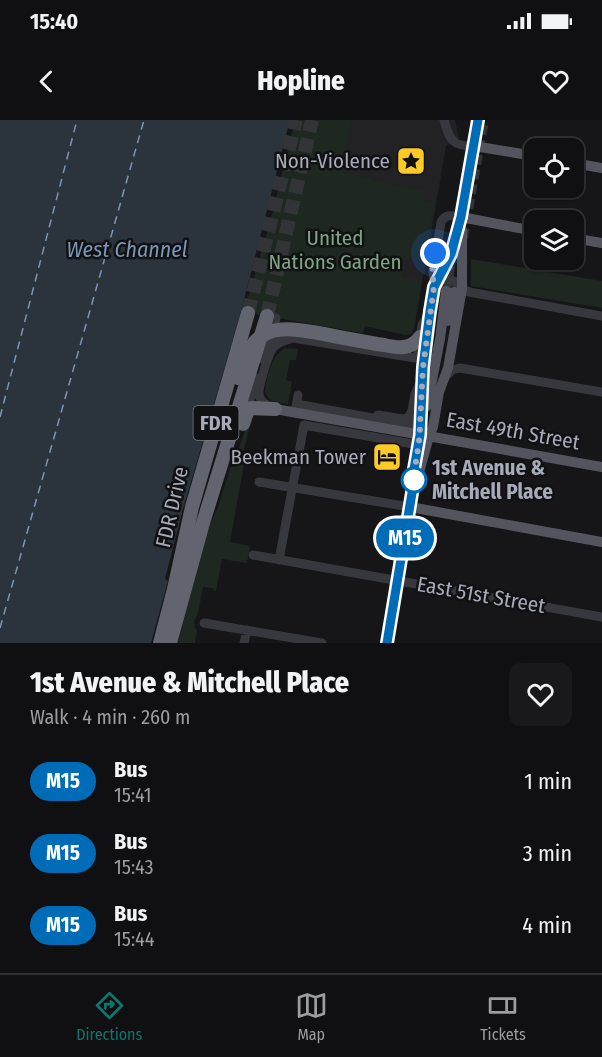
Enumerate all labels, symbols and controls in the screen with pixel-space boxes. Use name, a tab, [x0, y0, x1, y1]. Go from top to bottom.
text: 15:40	[30, 8, 78, 35]
icon: back	[30, 65, 63, 98]
text: Hopline	[257, 65, 345, 97]
icon: heart	[539, 65, 572, 98]
map controls	[524, 138, 584, 270]
button: locate	[524, 138, 584, 198]
place icon: Non-Violence	[395, 145, 427, 177]
place label: Non-Violence	[275, 148, 390, 174]
button: layers	[524, 210, 584, 270]
park label: United Nations Garden	[269, 225, 401, 275]
water label: West Channel	[66, 236, 188, 263]
your location	[420, 238, 450, 268]
road number: FDR	[194, 406, 238, 440]
street label: East 49th Street	[444, 406, 582, 456]
hotel icon: Beekman Tower	[371, 441, 403, 473]
place label: Beekman Tower	[230, 444, 367, 470]
place label: 1st Avenue & Mitchell Place	[432, 455, 553, 505]
street label: FDR Drive	[150, 464, 194, 550]
marker: 1st Avenue & Mitchell Place	[401, 467, 427, 493]
line badge: M15	[370, 518, 440, 558]
text: M15	[388, 525, 422, 551]
street label: East 51st Street	[415, 571, 547, 619]
button: heart	[509, 663, 572, 726]
text: 1st Avenue & Mitchell Place	[30, 666, 349, 699]
text: Walk · 4 min · 260 m	[30, 705, 190, 729]
text: Bus	[114, 756, 147, 783]
text: M15	[46, 768, 80, 794]
text: 1 min	[524, 768, 572, 795]
text: 15:41	[114, 783, 152, 807]
text: Bus	[114, 828, 147, 855]
text: M15	[46, 840, 80, 866]
text: 3 min	[523, 840, 572, 867]
text: 15:43	[114, 855, 154, 879]
text: Bus	[114, 900, 147, 927]
text: M15	[46, 912, 80, 938]
text: 4 min	[522, 912, 572, 939]
text: 15:44	[114, 927, 154, 951]
tab: Directions	[76, 989, 142, 1044]
tab: Map	[295, 989, 328, 1044]
tab: Tickets	[480, 989, 526, 1044]

